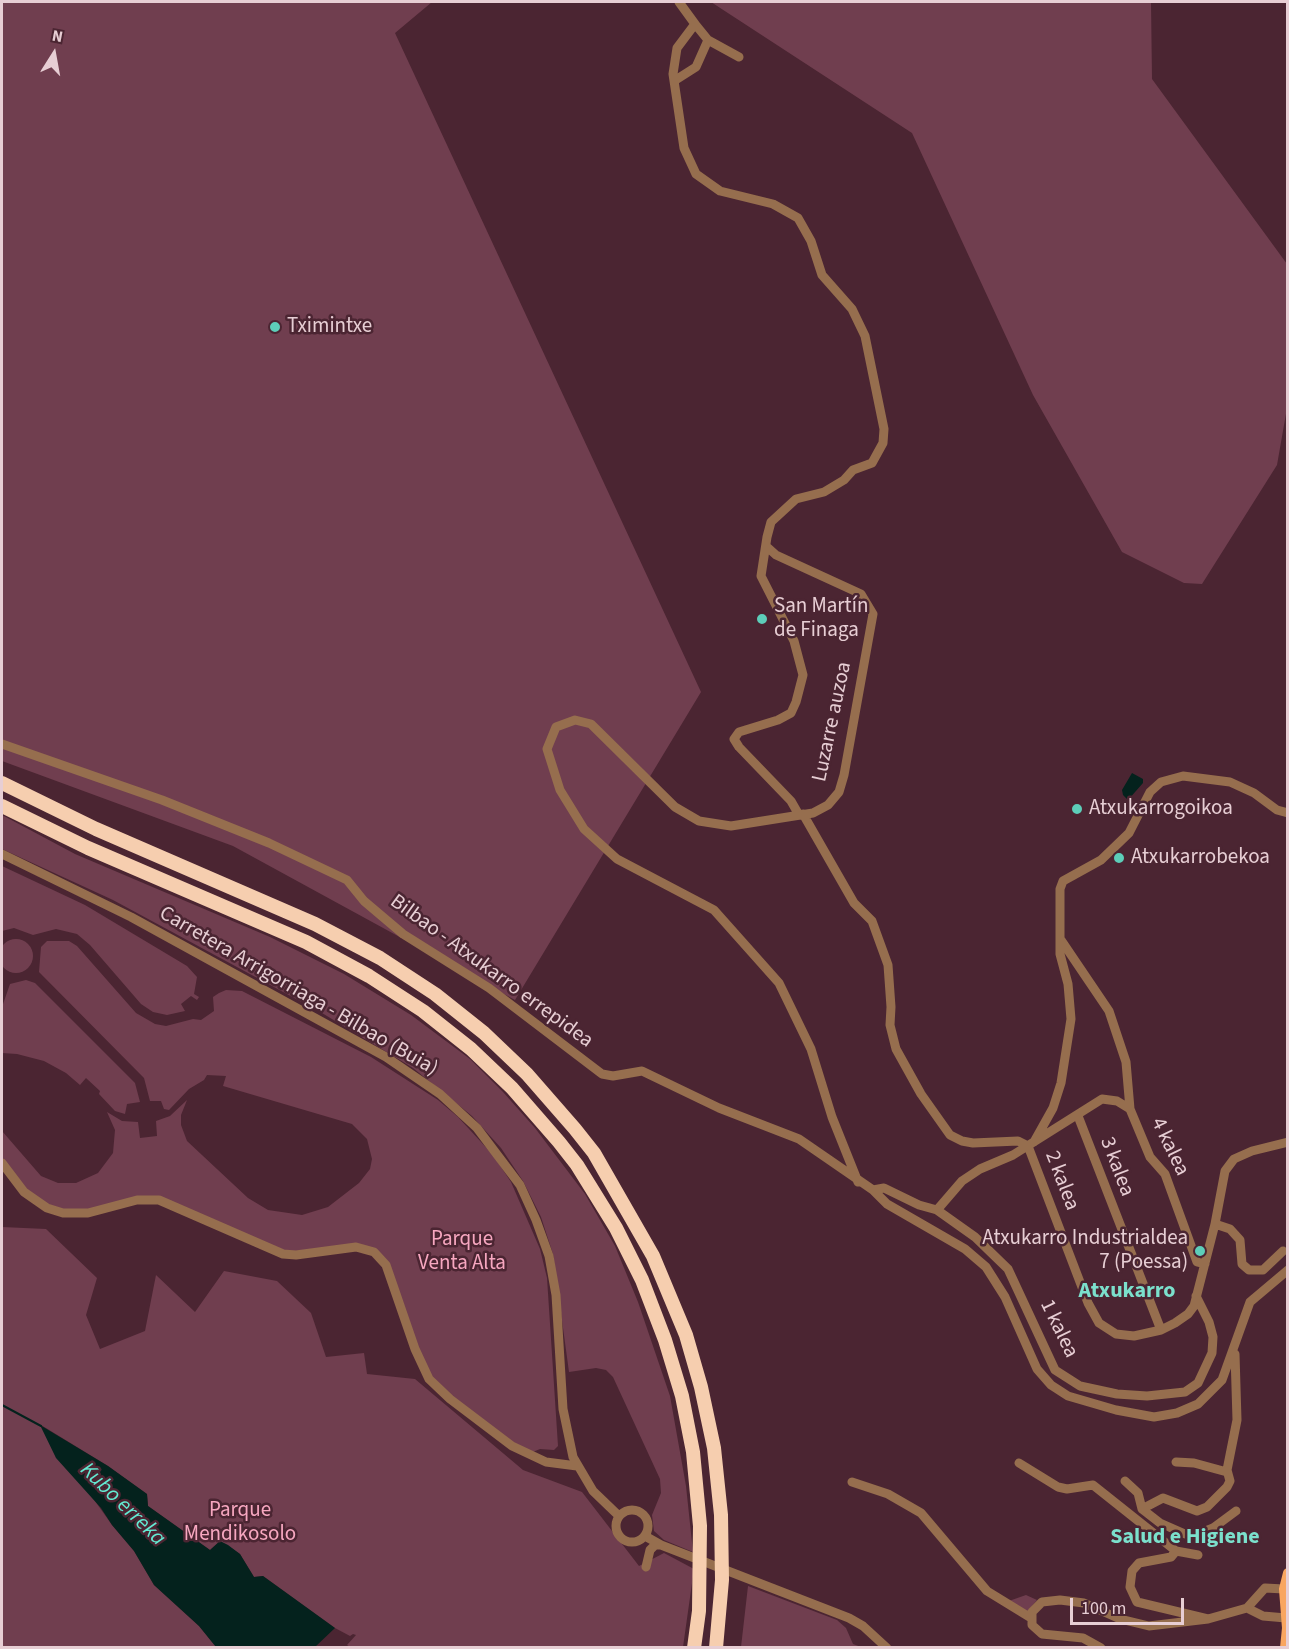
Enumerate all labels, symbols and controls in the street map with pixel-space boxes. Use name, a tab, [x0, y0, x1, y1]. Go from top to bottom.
north arrow	[24, 24, 84, 84]
text: N	[50, 25, 65, 48]
place label: Tximintxe	[287, 314, 372, 340]
marker: Tximintxe	[268, 320, 282, 334]
place label: San Martín de Finaga	[774, 594, 868, 644]
marker: San Martín de Finaga	[755, 612, 769, 626]
street label: Luzarre auzoa	[808, 660, 858, 784]
place label: Atxukarrogoikoa	[1089, 796, 1233, 822]
marker: Atxukarrogoikoa	[1070, 802, 1084, 816]
place label: Atxukarrobekoa	[1131, 845, 1270, 871]
marker: Atxukarrobekoa	[1112, 851, 1126, 865]
street label: Bilbao - Atxukarro errepidea	[385, 890, 597, 1054]
street label: Carretera Arrigorriaga - Bilbao (Buia)	[154, 902, 442, 1082]
street label: 4 kalea	[1144, 1114, 1194, 1180]
street label: 3 kalea	[1093, 1134, 1139, 1200]
street label: 2 kalea	[1038, 1148, 1084, 1214]
place label: Atxukarro Industrialdea 7 (Poessa)	[982, 1226, 1188, 1276]
park label: Parque Venta Alta	[418, 1227, 506, 1277]
marker: Atxukarro Industrialdea 7 (Poessa)	[1193, 1244, 1207, 1258]
district label: Atxukarro	[1078, 1279, 1176, 1305]
street label: 1 kalea	[1033, 1296, 1083, 1362]
water label: Kubo erreka	[74, 1458, 170, 1552]
park label: Parque Mendikosolo	[184, 1498, 296, 1548]
district label: Salud e Higiene	[1110, 1525, 1260, 1551]
scale bar	[1073, 1586, 1187, 1624]
text: 100 m	[1081, 1596, 1126, 1621]

